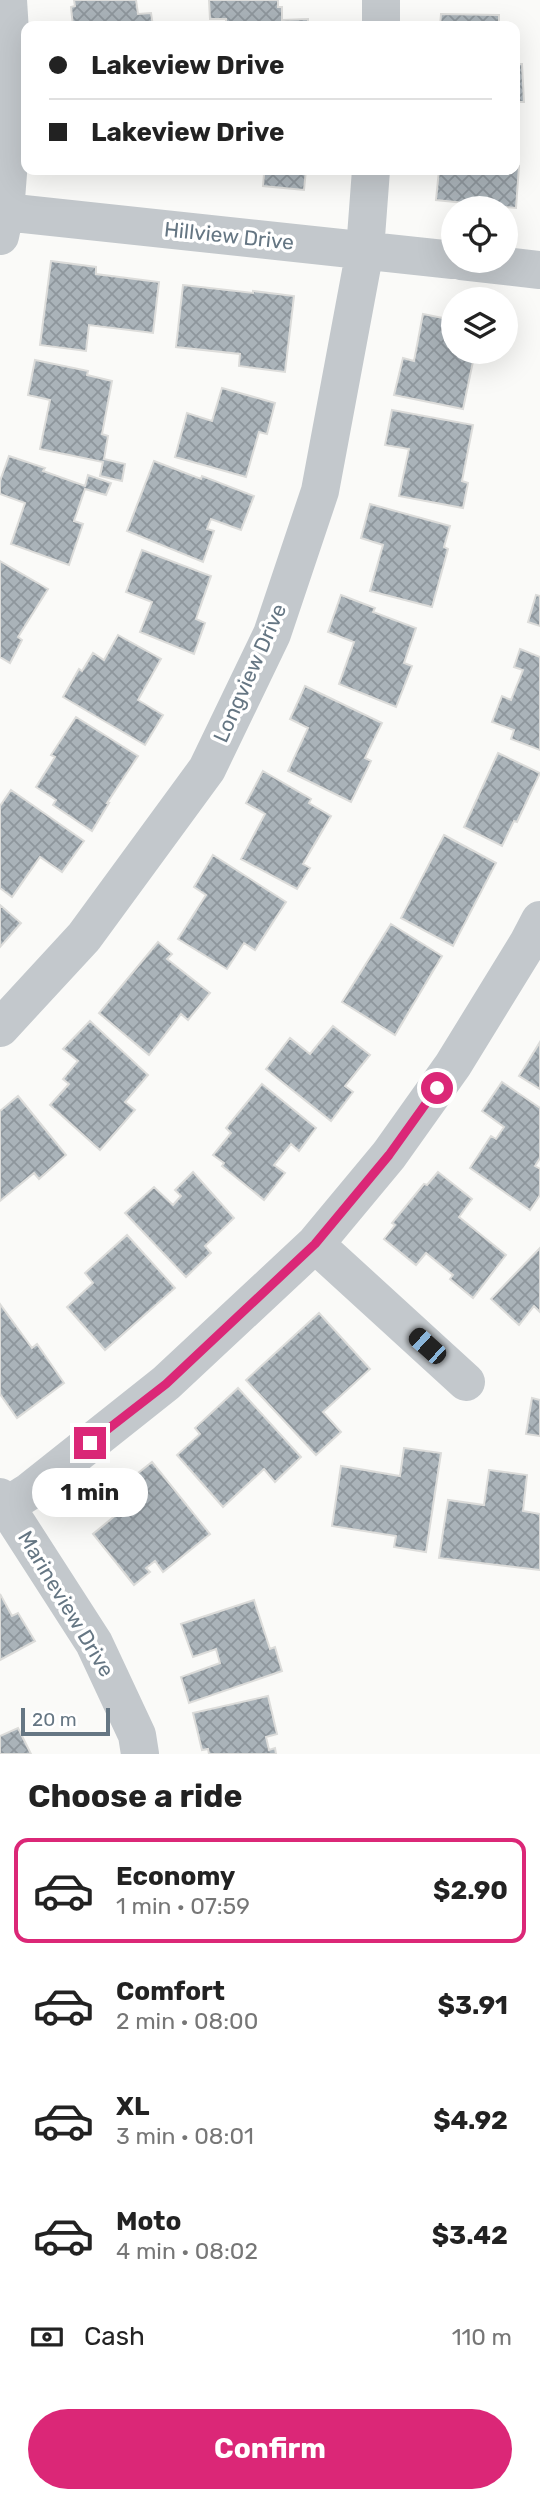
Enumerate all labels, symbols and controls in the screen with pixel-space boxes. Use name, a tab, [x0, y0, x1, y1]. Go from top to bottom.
text: Lakeview Drive	[91, 50, 284, 81]
text: Lakeview Drive	[91, 117, 284, 148]
map controls	[441, 196, 518, 364]
button: locate	[441, 196, 518, 273]
street label: Hillview Drive	[163, 216, 295, 255]
button: layers	[441, 287, 518, 364]
street label: Longview Drive	[208, 600, 291, 746]
route start	[421, 1072, 453, 1104]
car	[405, 1324, 450, 1368]
route end	[74, 1427, 106, 1459]
callout: 1 min	[32, 1468, 148, 1516]
text: 1 min	[61, 1478, 119, 1506]
street label: Marineview Drive	[13, 1526, 120, 1681]
scale bar	[21, 1705, 110, 1737]
text: 20 m	[32, 1708, 77, 1731]
text: Choose a ride	[28, 1777, 242, 1815]
icon: car	[32, 1859, 95, 1922]
text: Economy	[116, 1861, 235, 1892]
text: $2.90	[433, 1875, 508, 1906]
text: 1 min · 07:59	[116, 1892, 250, 1920]
icon: car	[32, 1974, 95, 2037]
text: Comfort	[116, 1976, 225, 2007]
text: $3.91	[438, 1990, 508, 2021]
text: 2 min · 08:00	[116, 2007, 258, 2035]
icon: car	[32, 2089, 95, 2152]
text: XL	[116, 2091, 149, 2122]
text: $4.92	[433, 2105, 508, 2136]
text: 3 min · 08:01	[116, 2122, 254, 2150]
icon: car	[32, 2204, 95, 2267]
text: Moto	[116, 2206, 181, 2237]
text: $3.42	[432, 2220, 508, 2251]
text: 4 min · 08:02	[116, 2237, 258, 2265]
icon: cash	[28, 2318, 66, 2356]
text: Cash	[84, 2321, 145, 2352]
text: 110 m	[452, 2323, 512, 2351]
button: Confirm	[28, 2409, 512, 2489]

